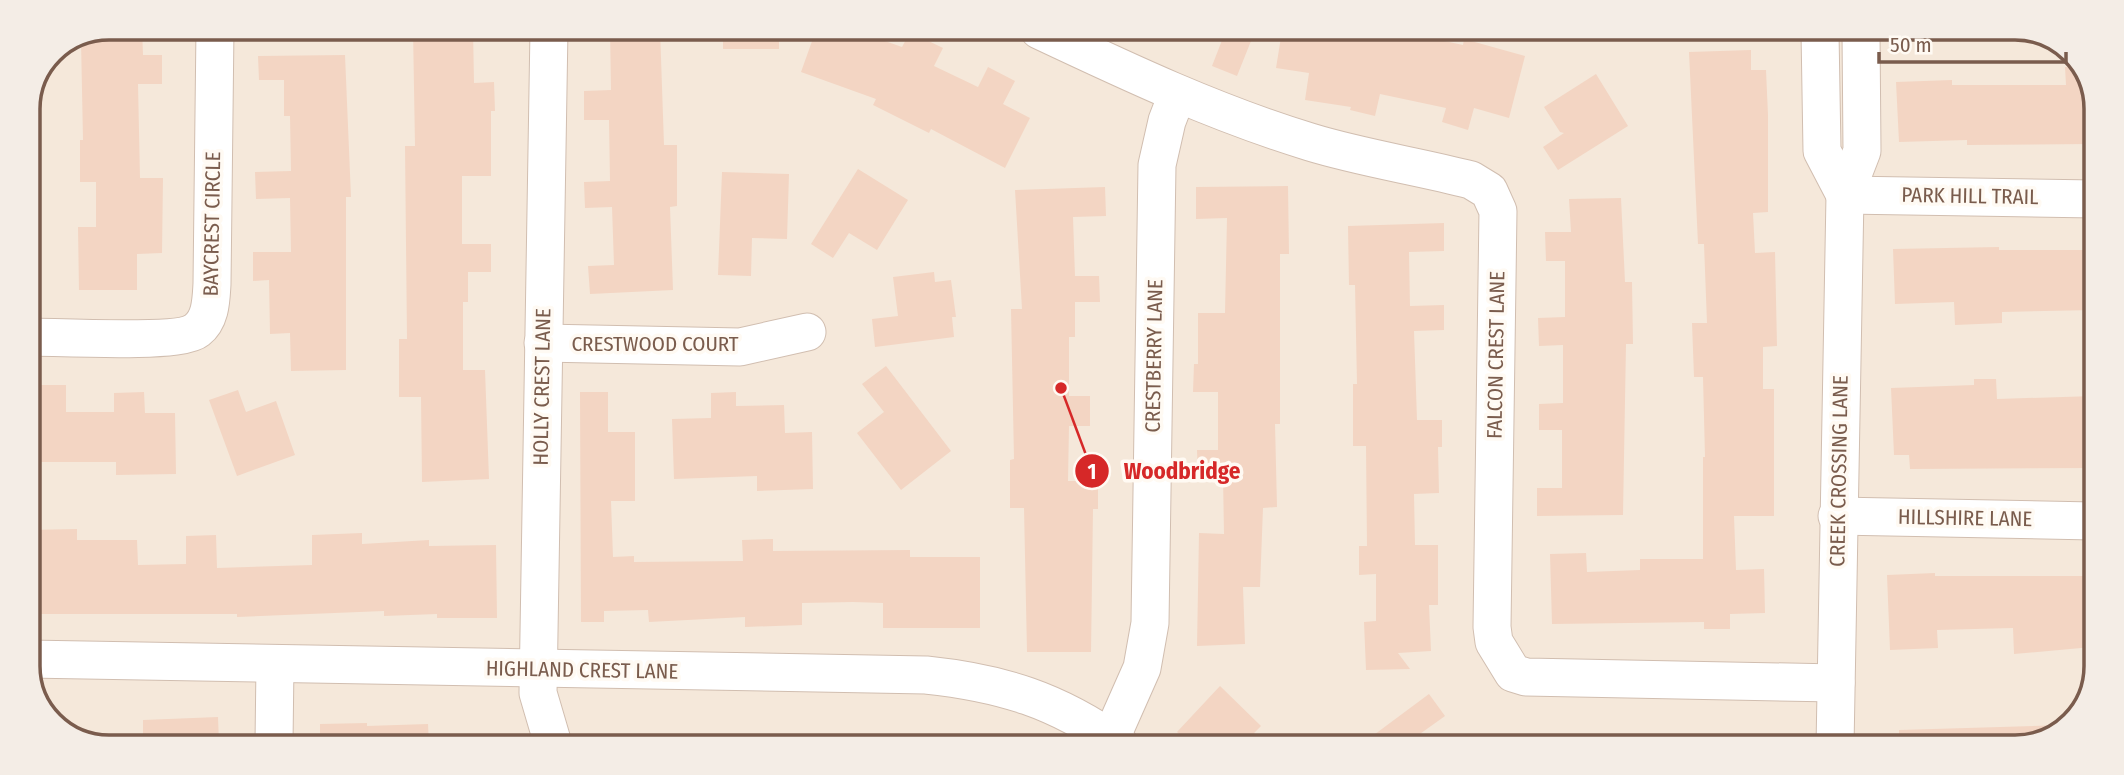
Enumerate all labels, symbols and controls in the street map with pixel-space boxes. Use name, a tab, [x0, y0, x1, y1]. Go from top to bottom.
scale bar	[1879, 21, 2066, 65]
text: 50 m	[1890, 32, 1932, 58]
street label: BAYCREST CIRCLE	[198, 151, 226, 297]
street label: PARK HILL TRAIL	[1901, 182, 2039, 210]
street label: FALCON CREST LANE	[1482, 271, 1510, 439]
street label: CRESTBERRY LANE	[1140, 279, 1168, 433]
street label: HOLLY CREST LANE	[528, 308, 556, 466]
street label: CRESTWOOD COURT	[571, 331, 739, 357]
street label: CREEK CROSSING LANE	[1824, 375, 1854, 567]
callout: Woodbridge	[1074, 449, 1254, 493]
text: Woodbridge	[1124, 457, 1241, 485]
text: 1	[1088, 459, 1096, 485]
street label: HILLSHIRE LANE	[1898, 504, 2033, 532]
street label: HIGHLAND CREST LANE	[486, 655, 679, 685]

